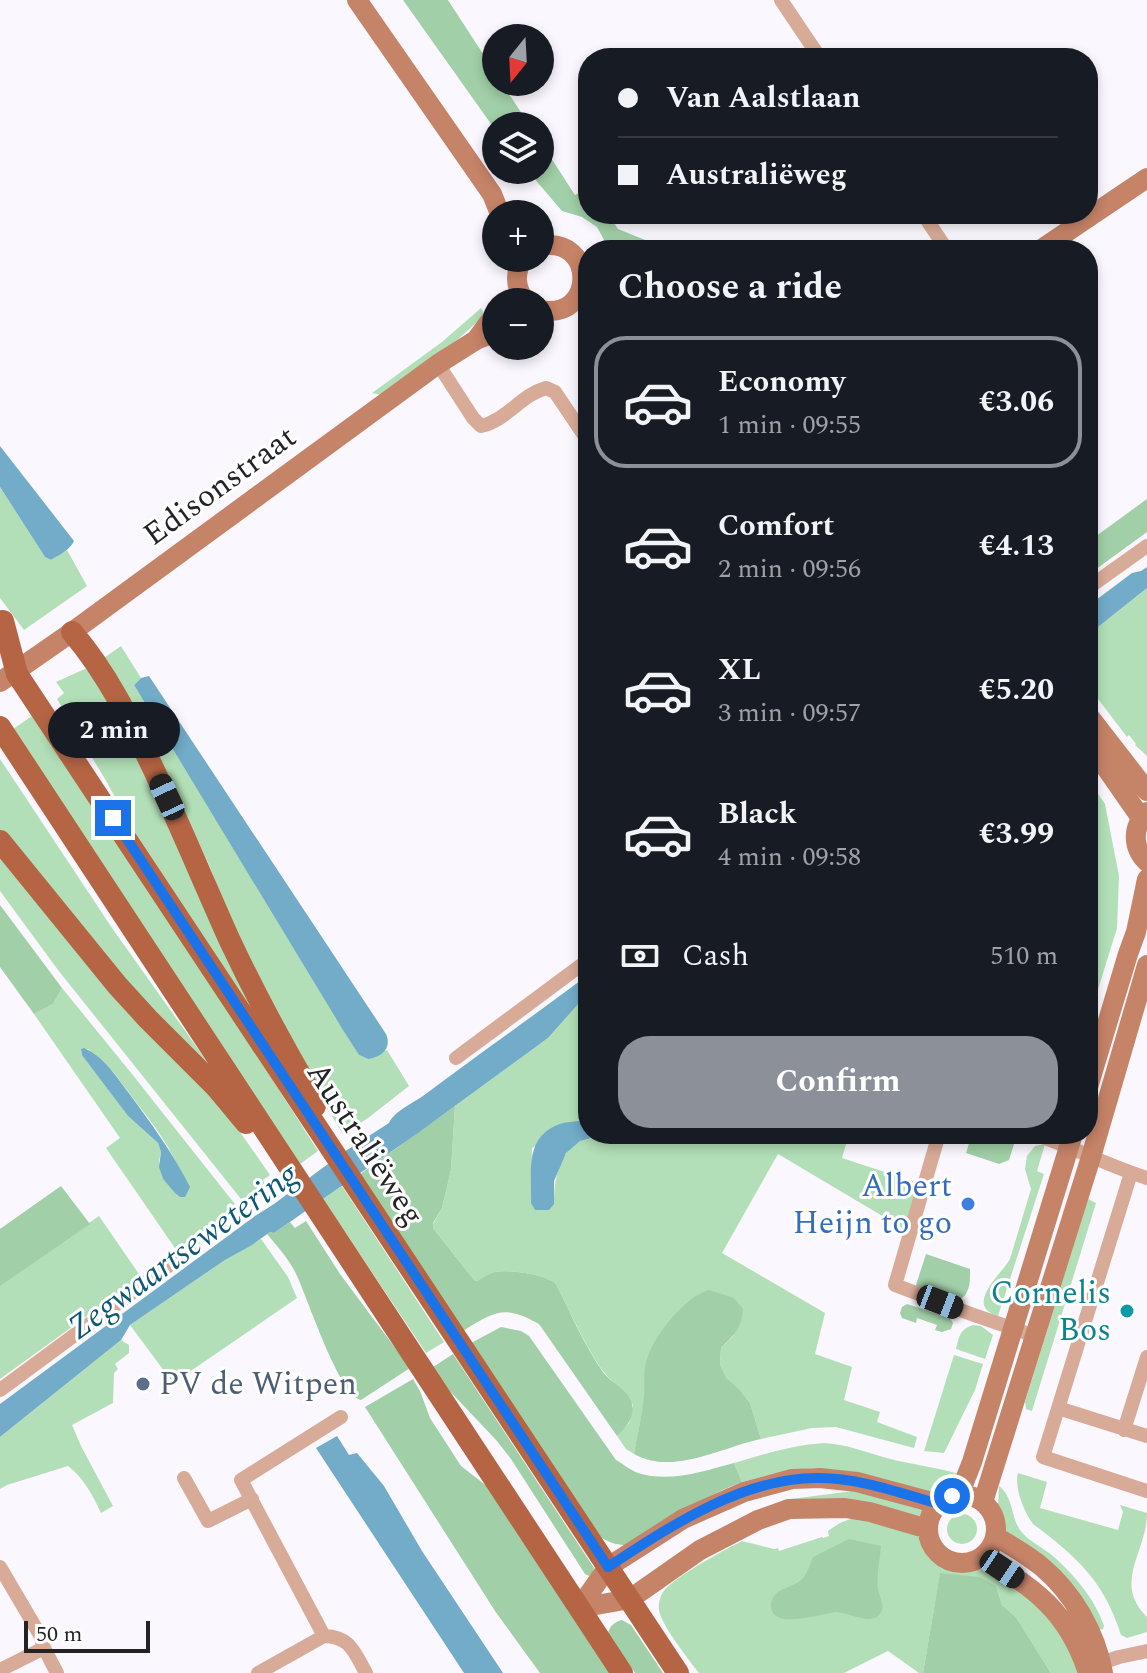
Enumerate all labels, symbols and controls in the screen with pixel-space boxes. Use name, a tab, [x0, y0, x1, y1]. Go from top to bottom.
north arrow	[482, 24, 554, 96]
map controls	[482, 24, 554, 360]
text: Van Aalstlaan	[666, 75, 860, 121]
button: layers	[482, 112, 554, 184]
text: Australiëweg	[666, 152, 847, 198]
button: +	[482, 200, 554, 272]
text: Choose a ride	[618, 260, 842, 315]
button: −	[482, 288, 554, 360]
text: Economy	[718, 359, 845, 405]
icon: car	[622, 366, 694, 438]
text: €3.06	[979, 379, 1054, 425]
text: 1 min · 09:55	[718, 405, 861, 445]
street label: Edisonstraat	[133, 413, 307, 559]
text: Comfort	[718, 503, 834, 549]
icon: car	[622, 510, 694, 582]
text: €4.13	[979, 523, 1054, 569]
text: 2 min · 09:56	[718, 549, 861, 589]
text: XL	[718, 647, 761, 693]
icon: car	[622, 654, 694, 726]
text: €5.20	[979, 667, 1054, 713]
text: 3 min · 09:57	[718, 693, 861, 733]
callout: 2 min	[47, 702, 179, 758]
text: 2 min	[79, 710, 149, 750]
car	[146, 770, 188, 824]
text: Black	[718, 791, 797, 837]
icon: car	[622, 798, 694, 870]
route end	[95, 800, 131, 836]
text: €3.99	[979, 811, 1054, 857]
text: 4 min · 09:58	[718, 837, 861, 877]
text: Cash	[682, 933, 749, 979]
icon: cash	[618, 934, 662, 978]
text: 510 m	[990, 936, 1058, 976]
button: Confirm	[618, 1036, 1058, 1128]
street label: Australiëweg	[294, 1052, 436, 1236]
water label: Zegwaartsewetering	[57, 1150, 310, 1354]
place label: Albert Heijn to go	[793, 1162, 952, 1248]
marker: Albert Heijn to go	[959, 1195, 977, 1213]
place label: Cornelis Bos	[990, 1269, 1111, 1355]
car	[913, 1282, 967, 1322]
marker: Cornelis Bos	[1118, 1302, 1136, 1320]
place label: PV de Witpen	[159, 1360, 357, 1409]
marker: PV de Witpen	[134, 1375, 152, 1393]
route start	[934, 1478, 970, 1514]
car	[975, 1546, 1029, 1592]
scale bar	[24, 1617, 150, 1653]
text: 50 m	[36, 1618, 82, 1651]

